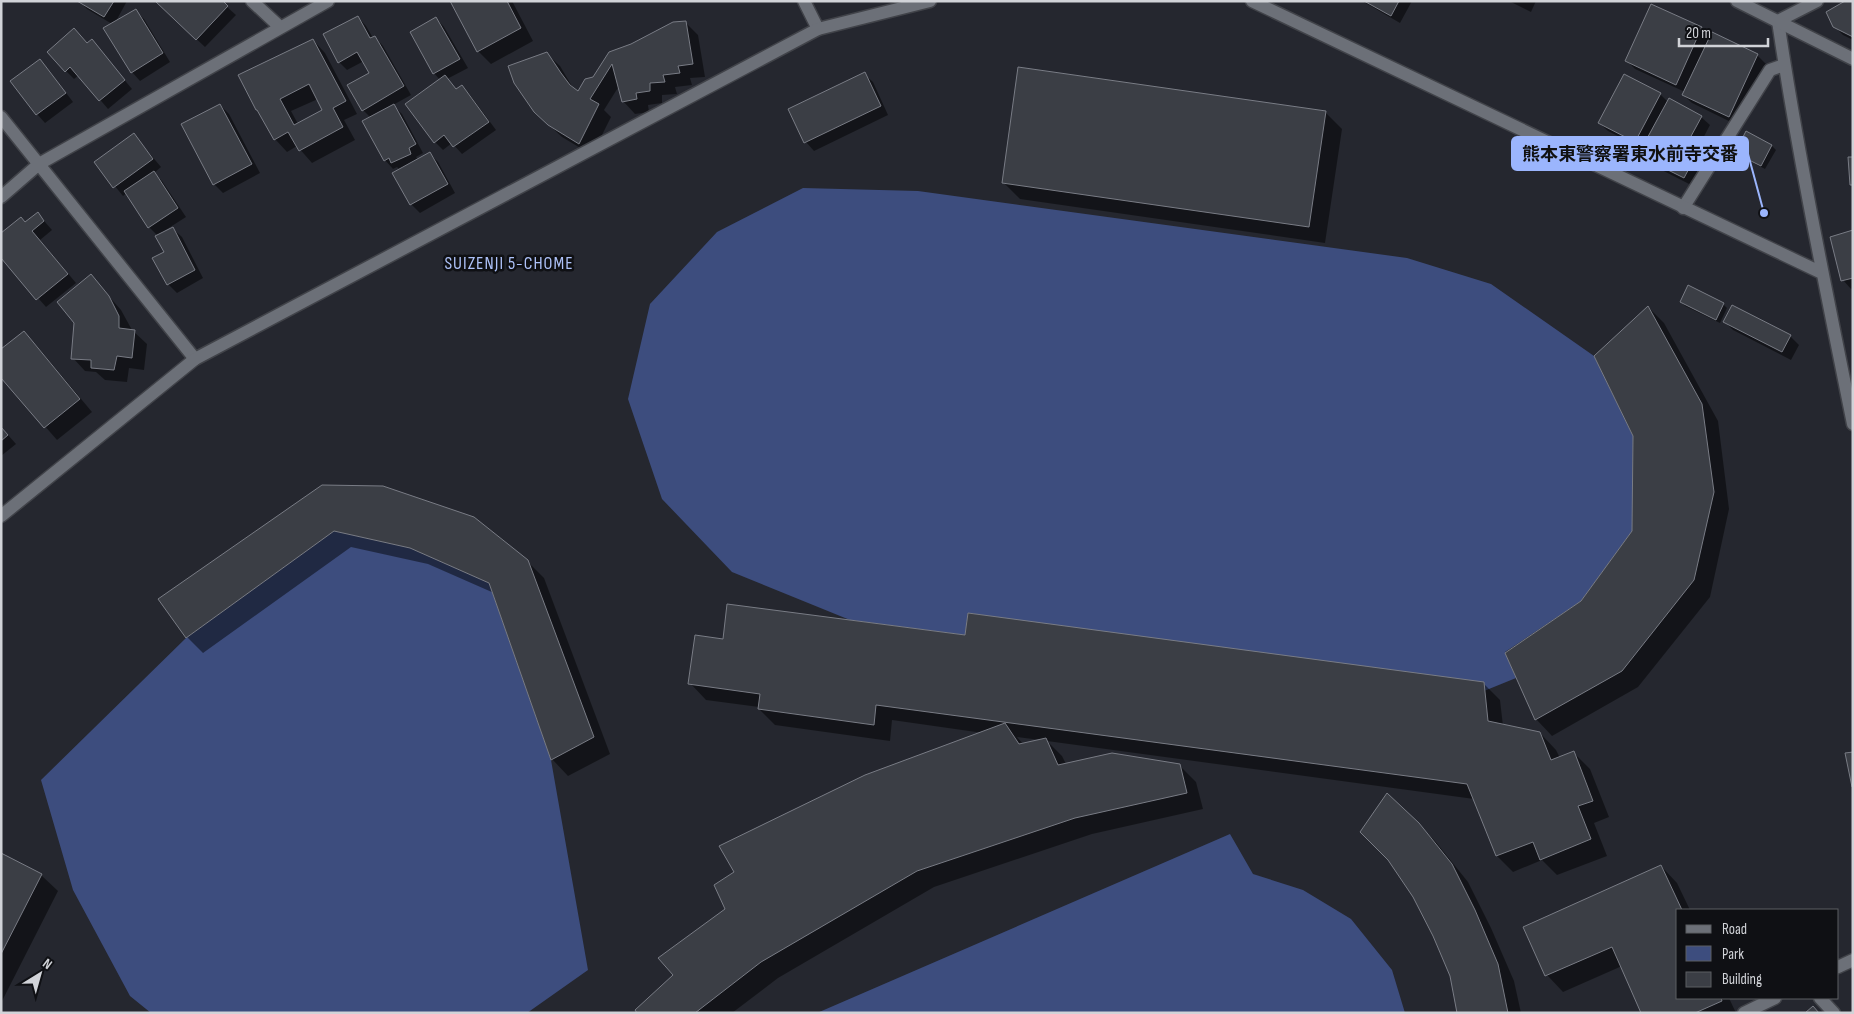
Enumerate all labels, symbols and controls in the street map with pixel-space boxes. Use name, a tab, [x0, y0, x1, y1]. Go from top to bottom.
scale bar	[1679, 15, 1768, 47]
text: 20 m	[1686, 24, 1711, 43]
callout: 熊本東警察署東水前寺交番	[1512, 137, 1748, 170]
text: 熊本東警察署東水前寺交番	[1522, 144, 1738, 165]
district label: SUIZENJI 5-CHOME	[444, 253, 574, 274]
legend	[1676, 909, 1839, 999]
text: Road	[1722, 920, 1747, 939]
text: Park	[1722, 945, 1744, 964]
north arrow	[15, 949, 65, 999]
text: N	[39, 955, 56, 973]
text: Building	[1722, 970, 1762, 989]

